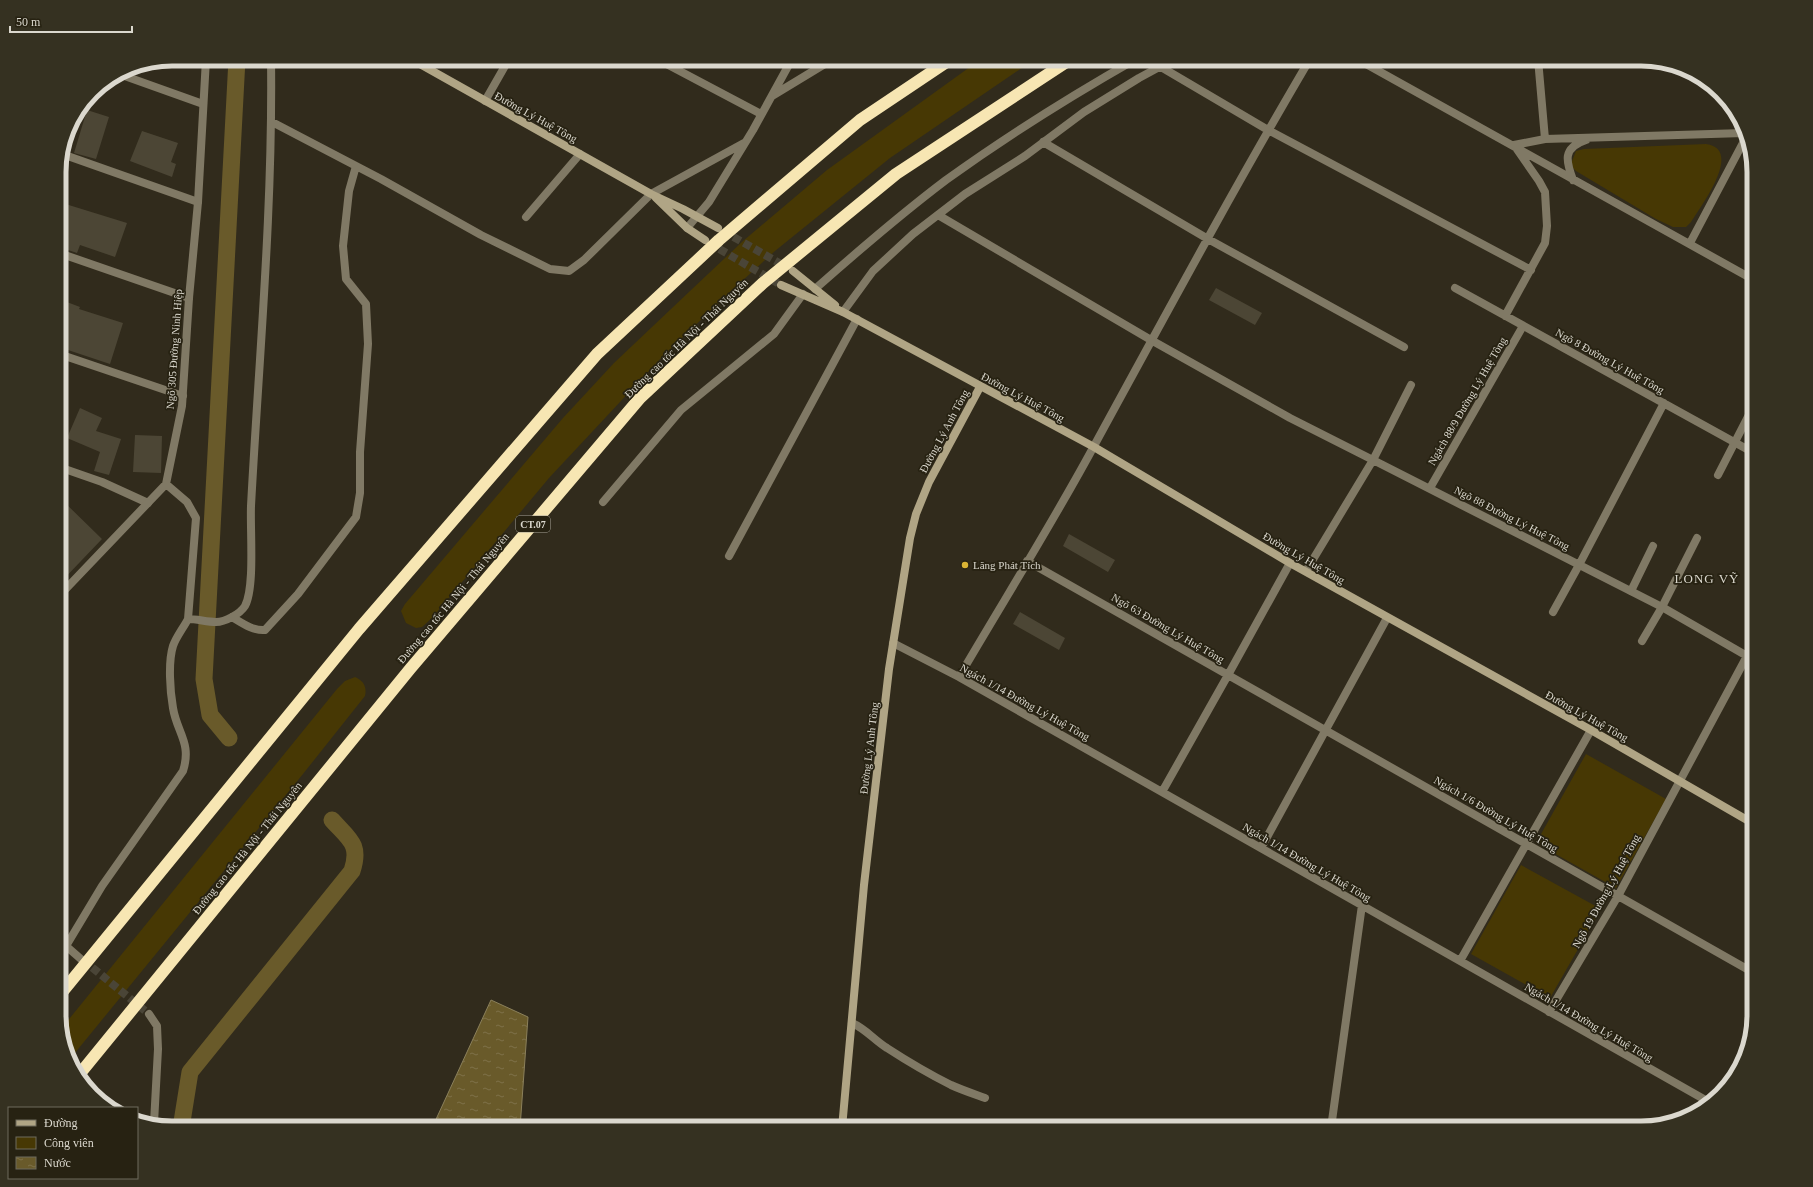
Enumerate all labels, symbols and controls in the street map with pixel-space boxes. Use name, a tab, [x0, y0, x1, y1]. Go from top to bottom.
scale bar	[10, 8, 132, 34]
text: 50 m	[16, 15, 41, 29]
street label: Đường Lý Huệ Tông	[493, 89, 580, 145]
street label: Đường cao tốc Hà Nội - Thái Nguyên	[622, 276, 750, 400]
street label: Ngõ 305 Đường Ninh Hiệp	[164, 288, 184, 410]
street label: Ngõ 8 Đường Lý Huệ Tông	[1554, 326, 1667, 396]
street label: Ngách 88/9 Đường Lý Huệ Tông	[1425, 334, 1509, 467]
street label: Đường Lý Huệ Tông	[979, 370, 1067, 424]
street label: Đường Lý Anh Tông	[917, 387, 971, 475]
street label: Ngõ 88 Đường Lý Huệ Tông	[1452, 484, 1572, 553]
road number: CT.07	[516, 516, 550, 532]
street label: Đường cao tốc Hà Nội - Thái Nguyên	[395, 530, 511, 666]
street label: Đường Lý Huệ Tông	[1261, 530, 1347, 587]
place label: Lăng Phát Tích	[973, 559, 1041, 571]
marker: Lăng Phát Tích	[960, 560, 970, 570]
district label: LONG VỸ	[1675, 571, 1739, 586]
street label: Ngõ 63 Đường Lý Huệ Tông	[1110, 591, 1227, 665]
street label: Ngách 1/14 Đường Lý Huệ Tông	[958, 661, 1092, 743]
street label: Đường Lý Huệ Tông	[1544, 688, 1631, 744]
street label: Đường Lý Anh Tông	[857, 701, 881, 795]
street label: Ngách 1/6 Đường Lý Huệ Tông	[1432, 774, 1560, 855]
street label: Đường cao tốc Hà Nội - Thái Nguyên	[190, 779, 304, 916]
street label: Ngách 1/14 Đường Lý Huệ Tông	[1241, 820, 1374, 904]
street label: Ngõ 19 Đường Lý Huệ Tông	[1570, 832, 1643, 950]
street label: Ngách 1/14 Đường Lý Huệ Tông	[1523, 980, 1656, 1064]
legend	[8, 1107, 138, 1179]
text: Đường	[44, 1116, 78, 1130]
text: Công viên	[44, 1136, 94, 1150]
text: Nước	[44, 1156, 71, 1170]

